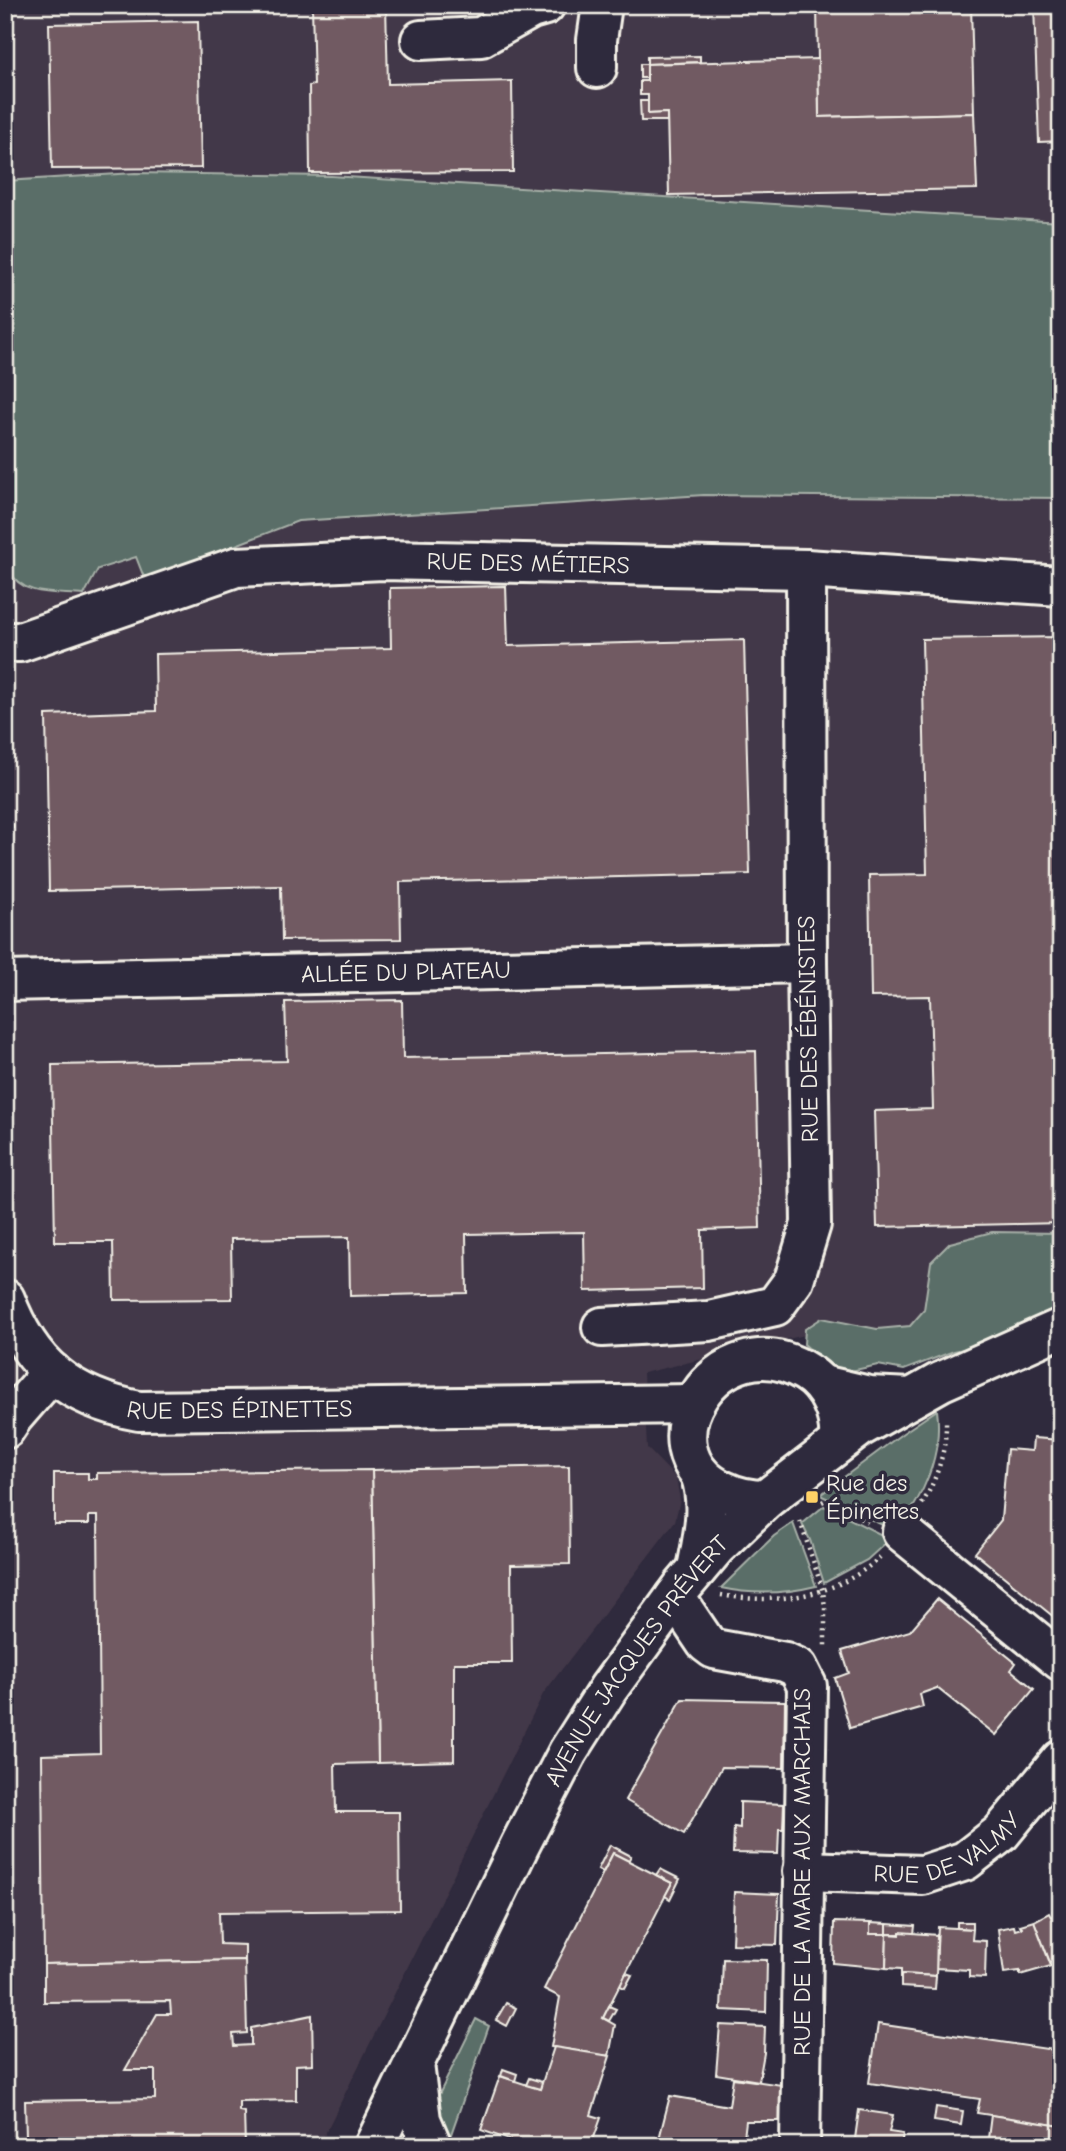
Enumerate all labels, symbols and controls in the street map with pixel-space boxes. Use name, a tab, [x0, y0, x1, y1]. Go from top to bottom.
street label: RUE DES MÉTIERS	[426, 547, 630, 579]
street label: RUE DES ÉBÉNISTES	[792, 915, 824, 1143]
street label: ALLÉE DU PLATEAU	[301, 956, 511, 988]
street label: RUE DES ÉPINETTES	[124, 1394, 353, 1425]
place label: Rue des Épinettes	[826, 1469, 919, 1525]
marker: Rue des Épinettes	[804, 1489, 820, 1505]
street label: AVENUE JACQUES PRÉVERT	[539, 1529, 734, 1791]
street label: RUE DE LA MARE AUX MARCHAIS	[788, 1688, 816, 2056]
street label: RUE DE VALMY	[873, 1805, 1027, 1889]

